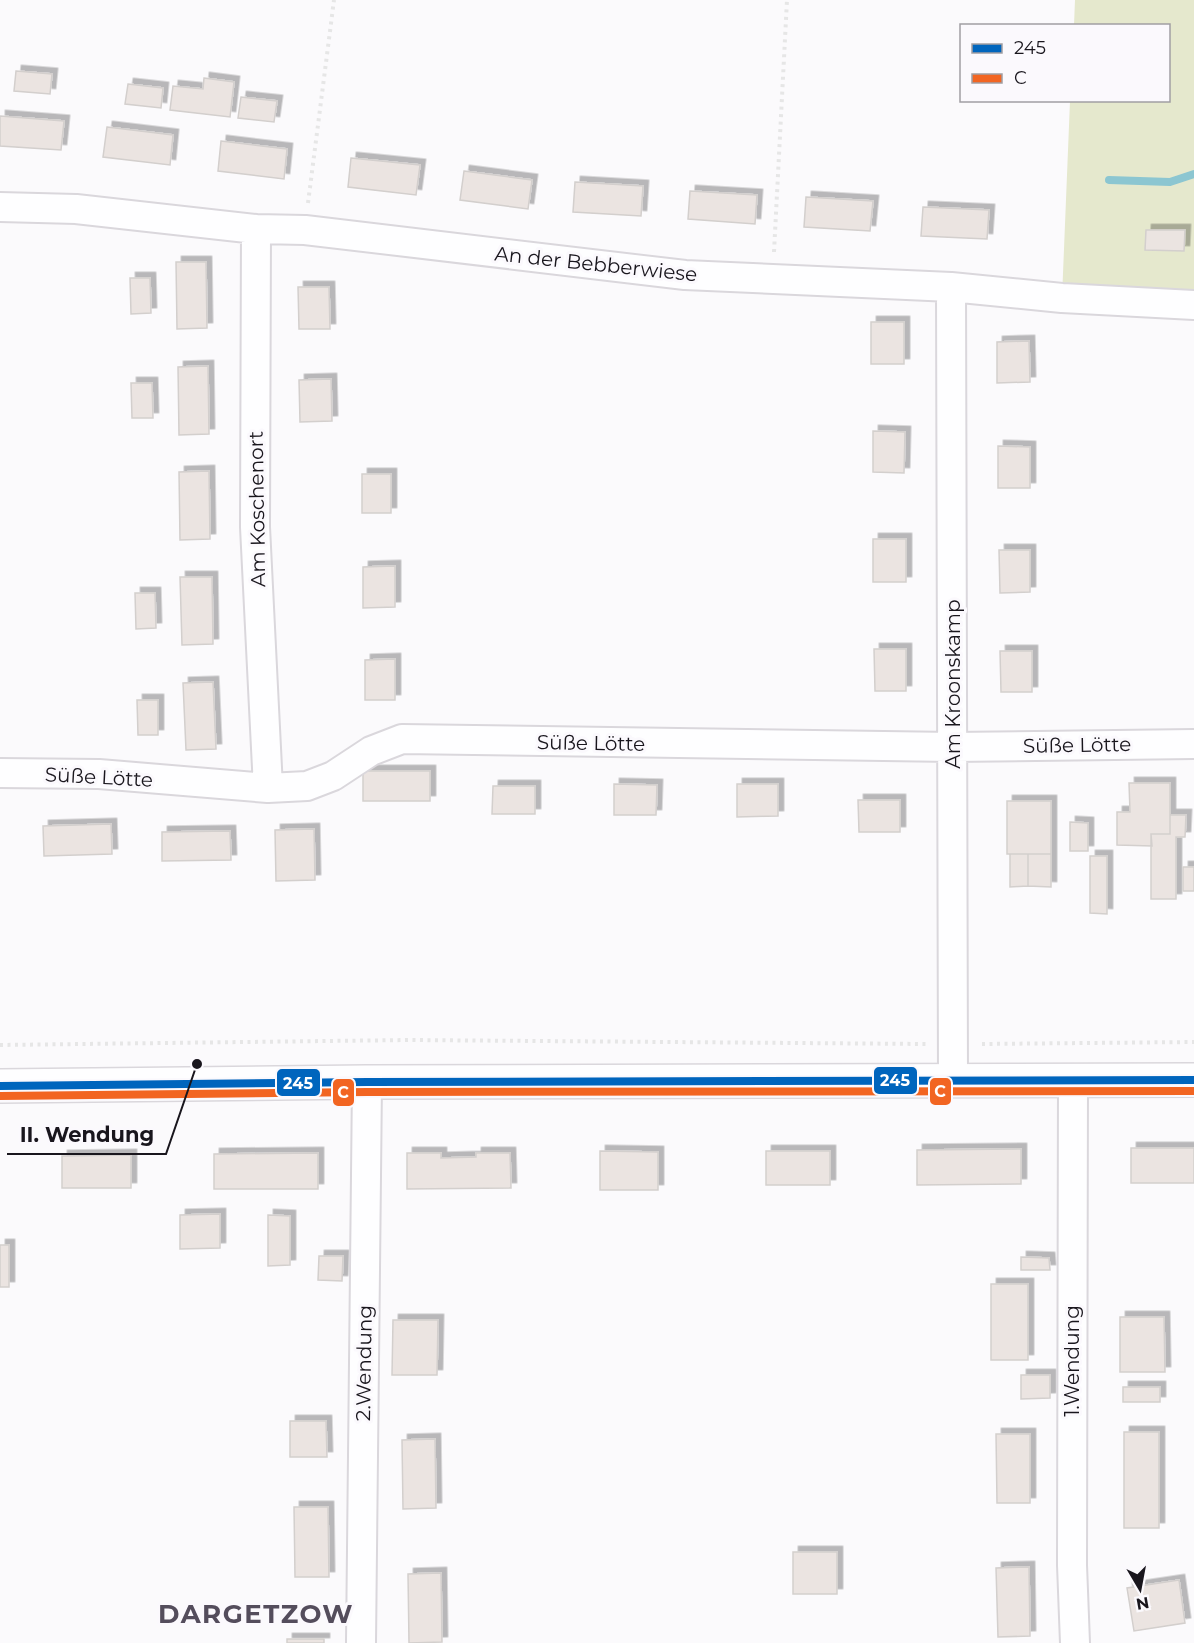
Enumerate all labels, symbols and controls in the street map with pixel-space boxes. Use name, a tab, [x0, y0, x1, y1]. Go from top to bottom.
legend	[960, 24, 1170, 102]
text: 245	[1014, 37, 1046, 59]
text: C	[1014, 67, 1027, 89]
street label: An der Bebberwiese	[494, 241, 698, 287]
street label: Am Koschenort	[244, 431, 270, 587]
street label: Am Kroonskamp	[941, 599, 965, 769]
street label: Süße Lötte	[537, 730, 645, 756]
street label: Süße Lötte	[1023, 732, 1131, 758]
street label: Süße Lötte	[44, 762, 154, 792]
line badge: 245	[873, 1066, 918, 1095]
line badge: 245	[276, 1068, 321, 1097]
text: 245	[880, 1071, 910, 1090]
text: 245	[283, 1074, 313, 1093]
line badge: C	[929, 1077, 952, 1106]
line badge: C	[332, 1078, 355, 1107]
text: C	[934, 1082, 946, 1101]
text: C	[337, 1083, 349, 1102]
callout: II. Wendung	[7, 1115, 166, 1154]
text: II. Wendung	[20, 1122, 154, 1147]
street label: 2.Wendung	[351, 1305, 377, 1421]
street label: 1.Wendung	[1060, 1305, 1084, 1417]
north arrow	[1110, 1559, 1170, 1619]
text: N	[1134, 1593, 1151, 1614]
district label: DARGETZOW	[158, 1598, 354, 1630]

